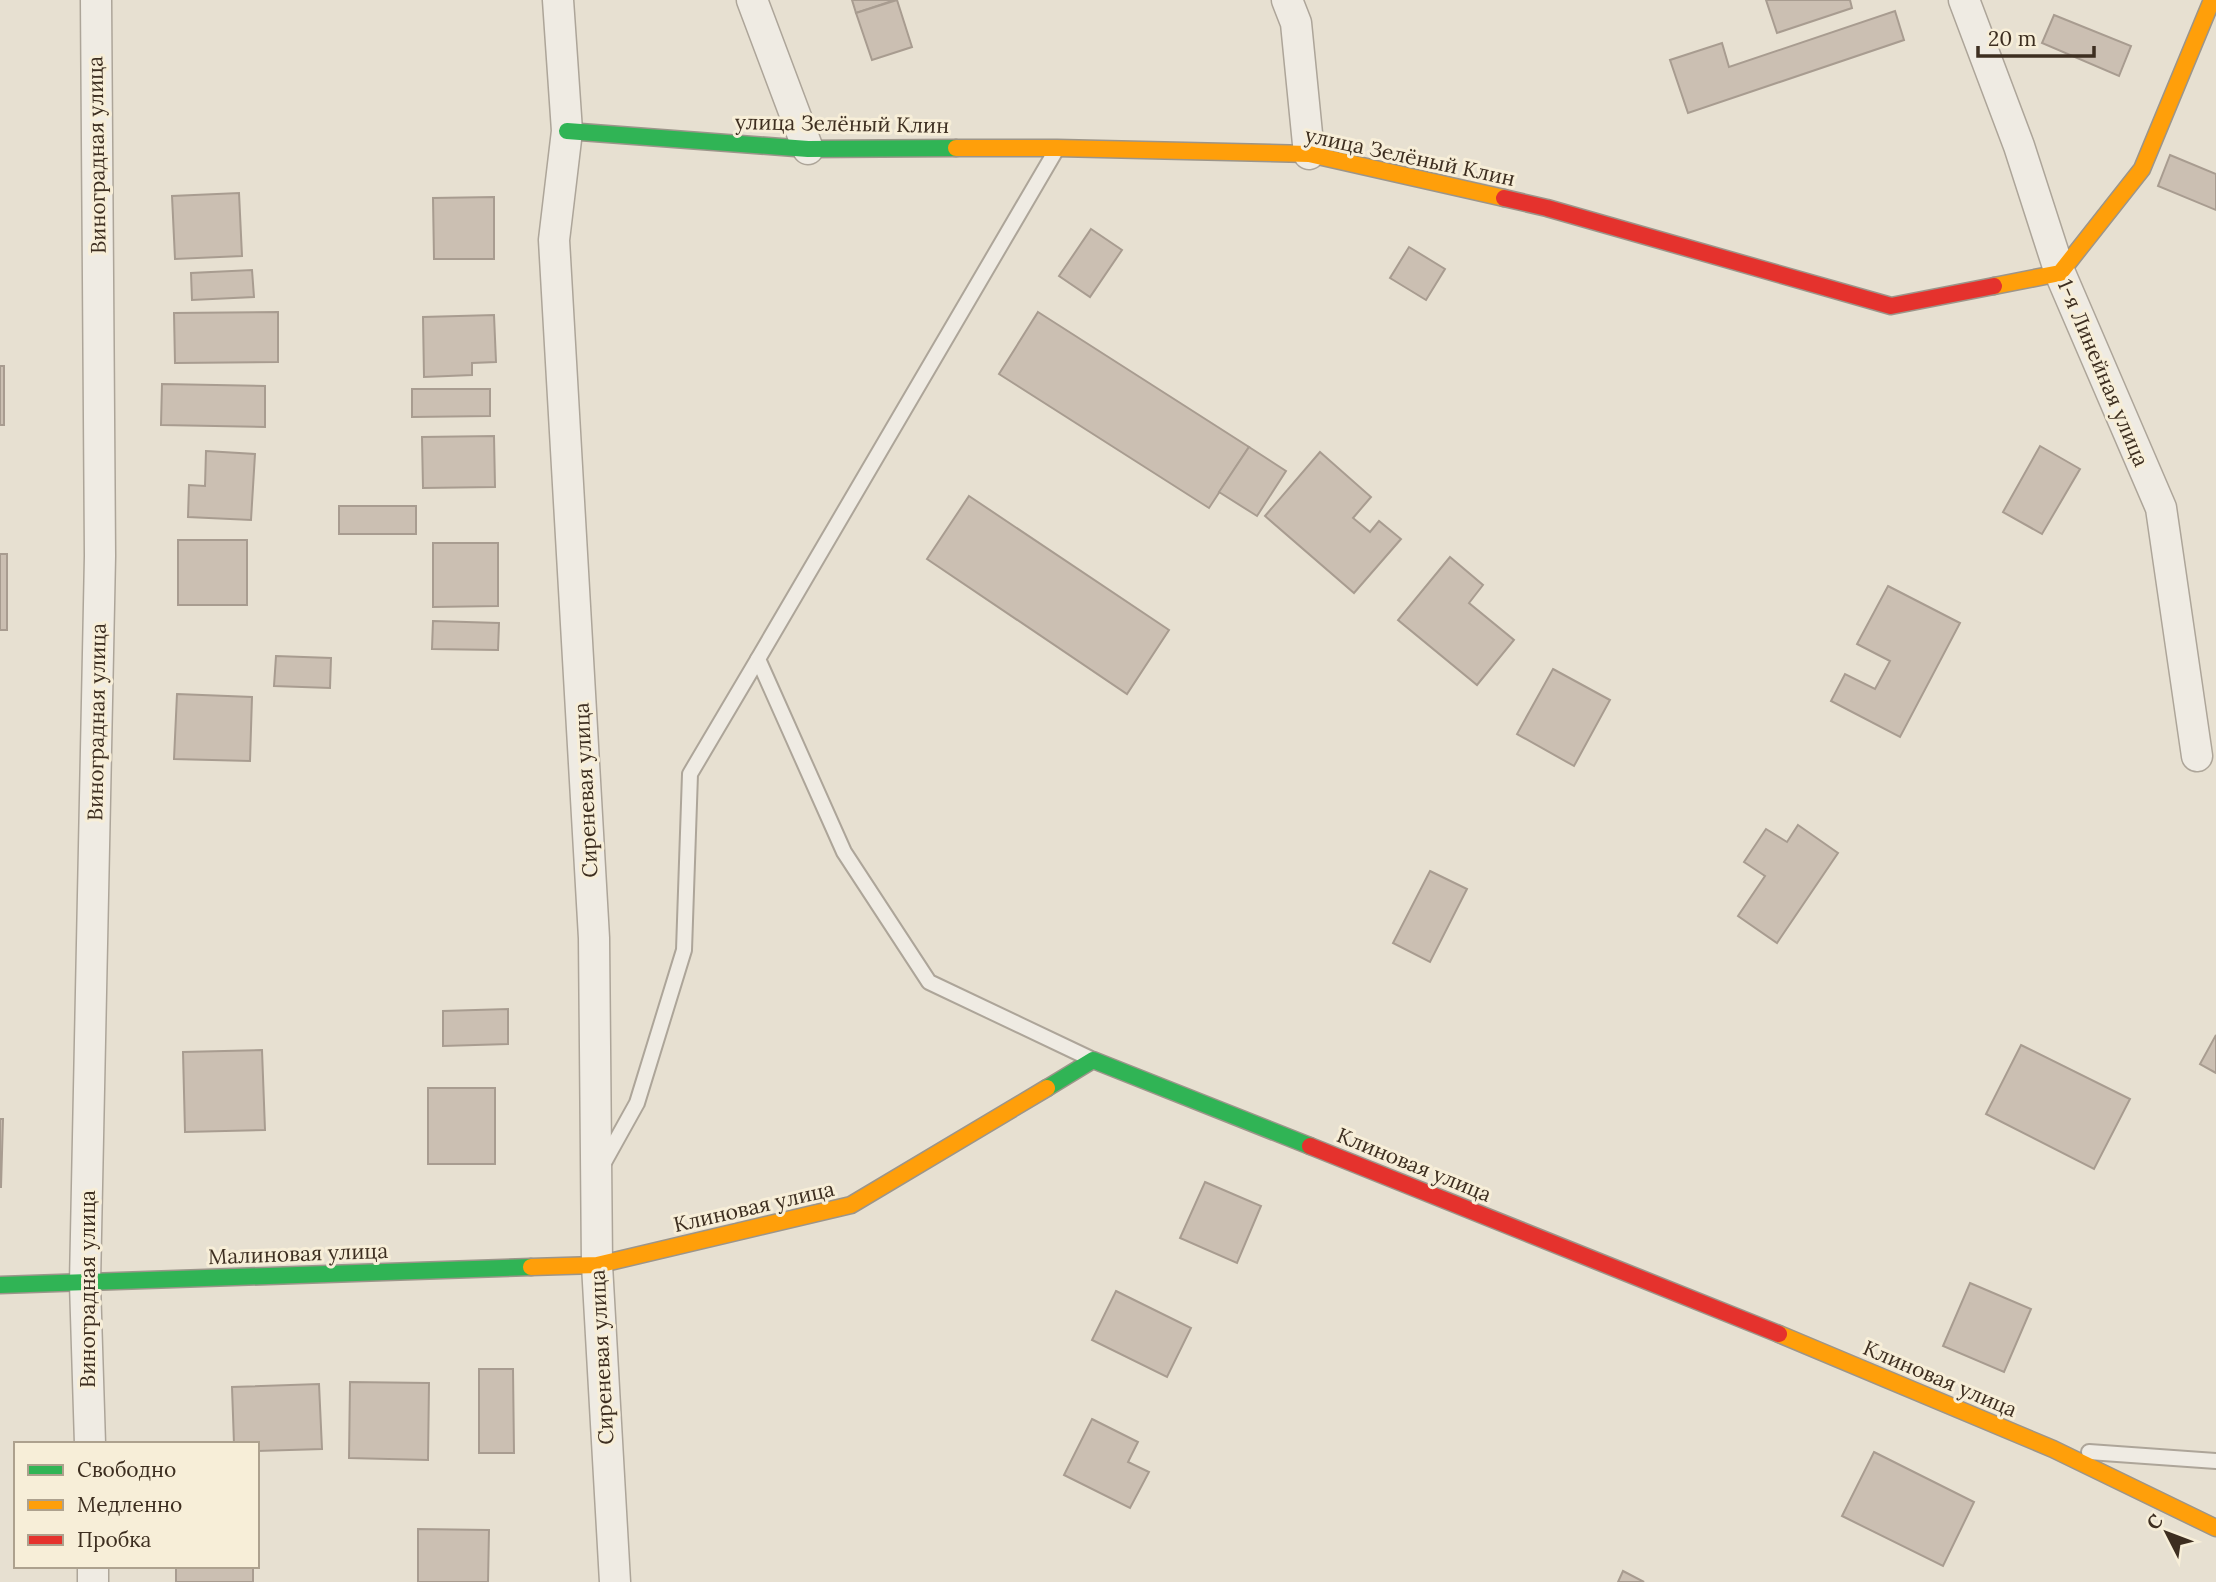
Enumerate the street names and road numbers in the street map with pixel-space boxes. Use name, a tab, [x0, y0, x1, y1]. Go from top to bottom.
street label: Виноградная улица	[81, 56, 112, 254]
street label: улица Зелёный Клин	[735, 108, 949, 139]
street label: улица Зелёный Клин	[1302, 121, 1518, 192]
street label: 1-я Линейная улица	[2052, 275, 2155, 471]
street label: Виноградная улица	[81, 623, 112, 821]
street label: Сиреневая улица	[567, 702, 604, 878]
street label: Клиновая улица	[1333, 1121, 1496, 1208]
street label: Клиновая улица	[671, 1175, 837, 1238]
street label: Виноградная улица	[74, 1190, 101, 1388]
street label: Малиновая улица	[207, 1237, 389, 1270]
street label: Сиреневая улица	[583, 1269, 620, 1445]
street label: Клиновая улица	[1859, 1334, 2021, 1423]

